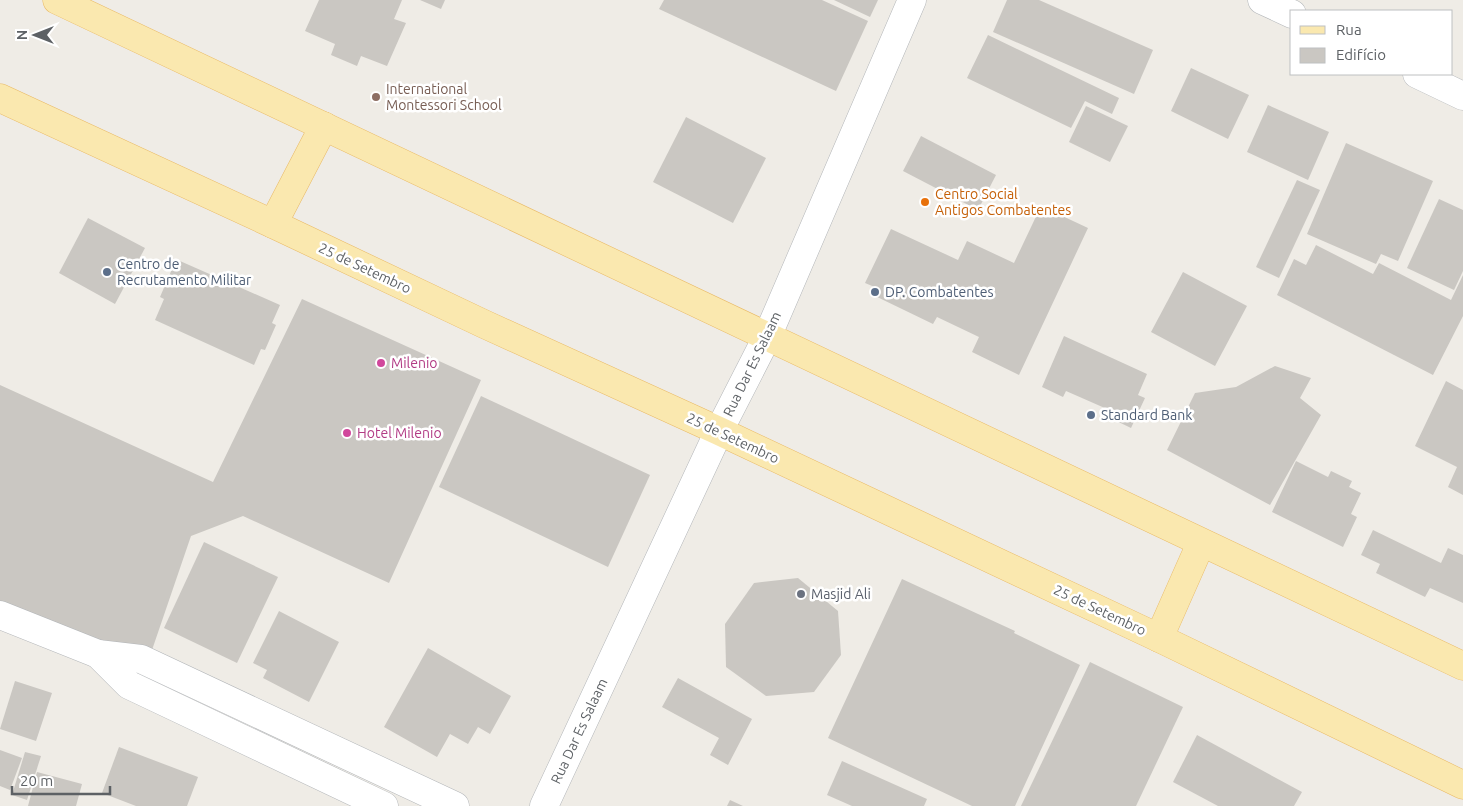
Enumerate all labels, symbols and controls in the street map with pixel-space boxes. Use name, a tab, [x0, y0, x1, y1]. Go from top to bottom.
north arrow	[10, 10, 60, 60]
legend	[1290, 10, 1453, 75]
text: Rua	[1336, 21, 1362, 38]
text: N	[14, 30, 30, 40]
text: Edifício	[1336, 46, 1386, 63]
place label: International Montessori School	[386, 81, 502, 113]
marker: International Montessori School	[370, 91, 382, 103]
place label: Centro Social Antigos Combatentes	[935, 186, 1071, 218]
marker: Centro Social Antigos Combatentes	[919, 196, 931, 208]
street label: 25 de Setembro	[316, 240, 414, 296]
place label: Centro de Recrutamento Militar	[117, 256, 252, 288]
marker: Centro de Recrutamento Militar	[101, 266, 113, 278]
place label: DP. Combatentes	[885, 284, 993, 300]
marker: DP. Combatentes	[869, 286, 881, 298]
street label: Rua Dar Es Salaam	[720, 309, 784, 419]
place label: Milenio	[391, 355, 438, 371]
marker: Milenio	[375, 357, 387, 369]
place label: Standard Bank	[1101, 407, 1192, 423]
marker: Standard Bank	[1085, 409, 1097, 421]
street label: 25 de Setembro	[684, 410, 782, 466]
place label: Hotel Milenio	[357, 425, 442, 441]
marker: Hotel Milenio	[341, 427, 353, 439]
street label: 25 de Setembro	[1051, 582, 1149, 638]
place label: Masjid Ali	[811, 586, 871, 602]
marker: Masjid Ali	[795, 588, 807, 600]
street label: Rua Dar Es Salaam	[548, 676, 610, 786]
scale bar	[12, 764, 110, 796]
text: 20 m	[20, 772, 53, 789]

